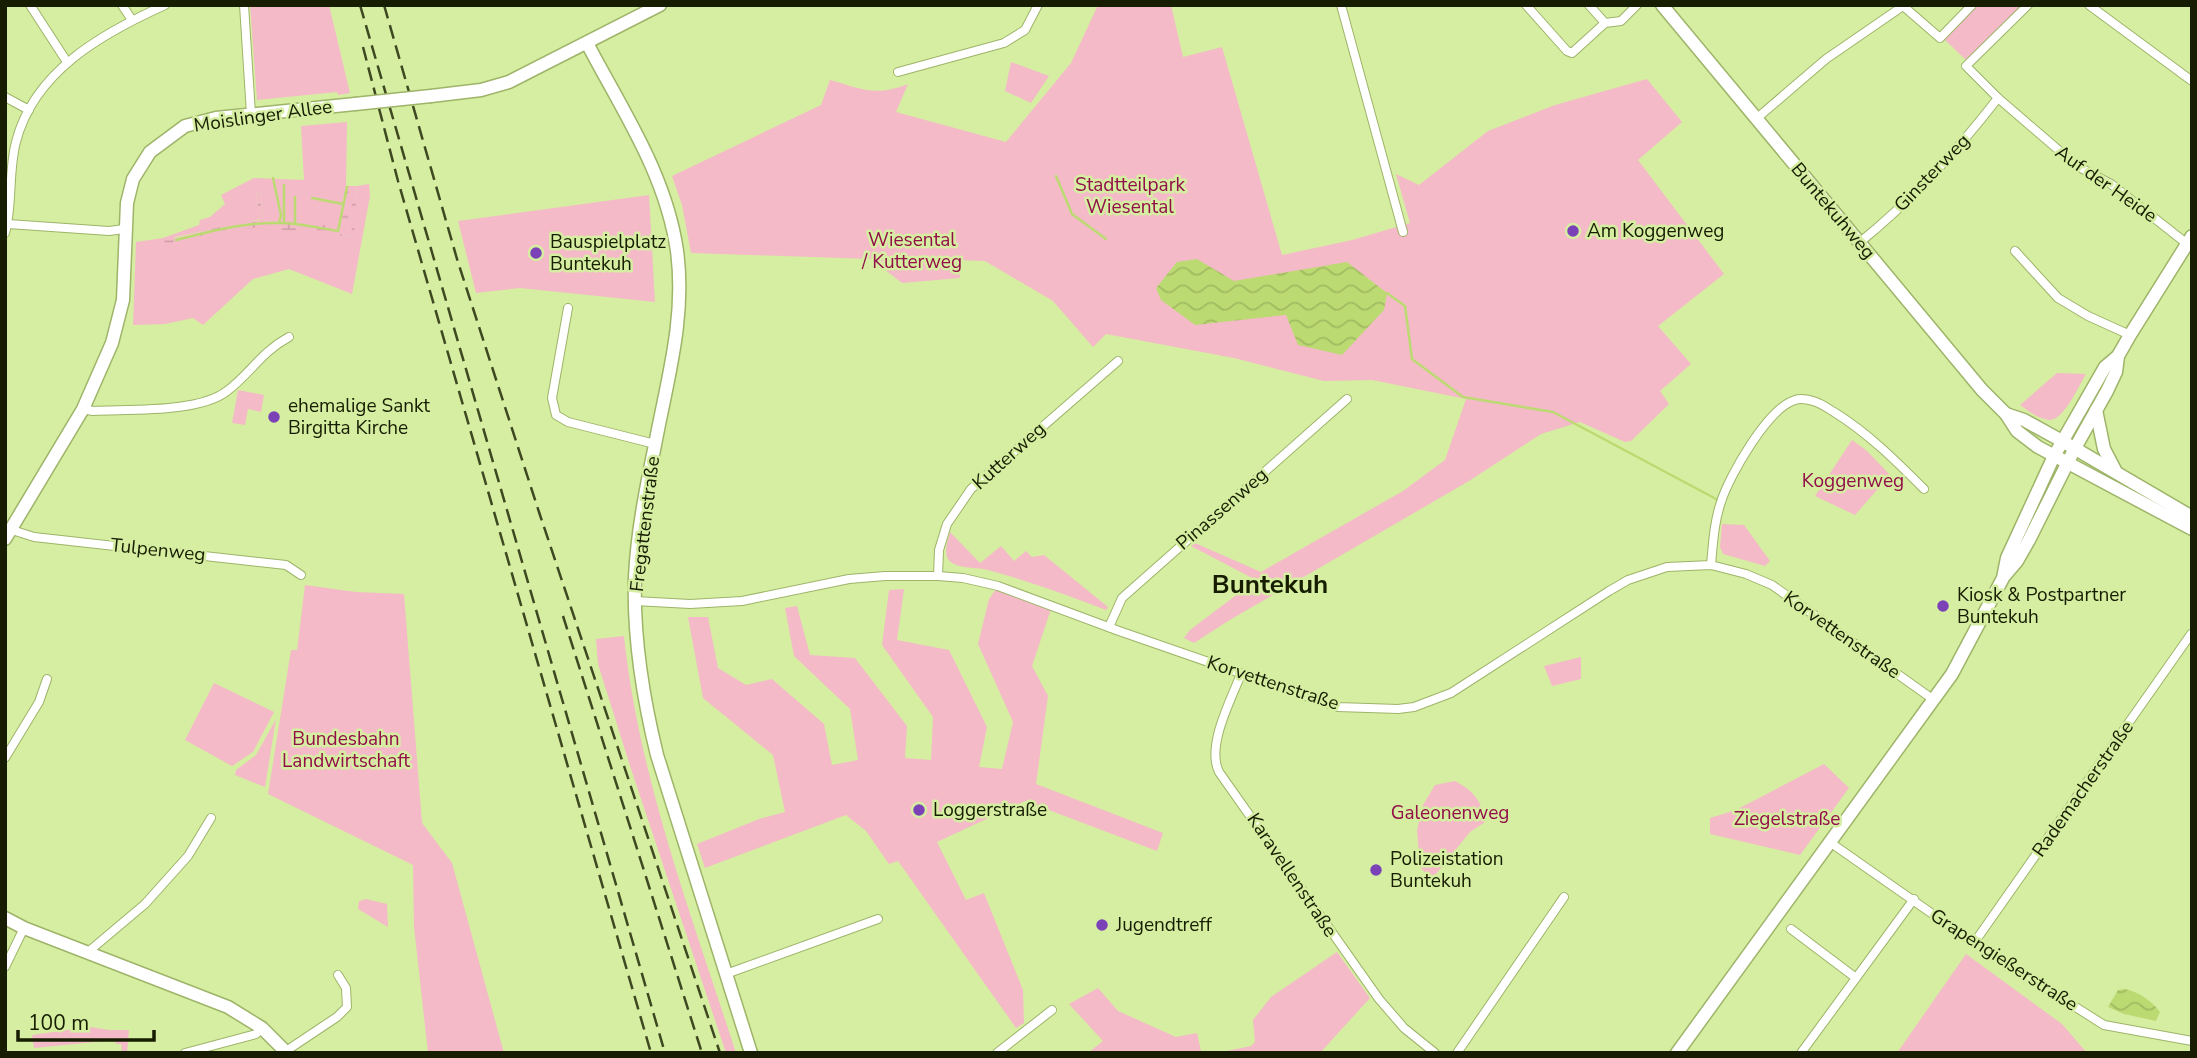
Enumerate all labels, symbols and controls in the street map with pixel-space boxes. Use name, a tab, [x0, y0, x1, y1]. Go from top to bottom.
street label: Moislinger Allee	[192, 93, 334, 139]
street label: Ginsterweg	[1888, 128, 1976, 218]
street label: Auf der Heide	[2050, 139, 2162, 229]
street label: Buntekuhweg	[1785, 157, 1881, 265]
park label: Stadtteilpark Wiesental	[1075, 172, 1185, 220]
place label: Am Koggenweg	[1587, 218, 1724, 244]
marker: Am Koggenweg	[1565, 223, 1581, 239]
park label: Wiesental / Kutterweg	[861, 227, 962, 275]
place label: Bauspielplatz Buntekuh	[550, 229, 666, 277]
marker: Bauspielplatz Buntekuh	[528, 245, 544, 261]
place label: ehemalige Sankt Birgitta Kirche	[288, 393, 430, 441]
marker: ehemalige Sankt Birgitta Kirche	[266, 409, 282, 425]
street label: Kutterweg	[967, 416, 1051, 496]
street label: Fregattenstraße	[624, 455, 666, 593]
street label: Pinassenweg	[1171, 462, 1273, 556]
park label: Koggenweg	[1802, 468, 1904, 494]
street label: Tulpenweg	[109, 532, 207, 568]
district label: Buntekuh	[1212, 567, 1328, 602]
place label: Kiosk & Postpartner Buntekuh	[1957, 582, 2126, 630]
street label: Korvettenstraße	[1778, 585, 1906, 685]
marker: Kiosk & Postpartner Buntekuh	[1935, 598, 1951, 614]
street label: Korvettenstraße	[1204, 649, 1342, 717]
street label: Rademacherstraße	[2026, 716, 2140, 862]
park label: Bundesbahn Landwirtschaft	[282, 726, 410, 774]
place label: Loggerstraße	[933, 797, 1047, 823]
park label: Galeonenweg	[1391, 800, 1509, 826]
marker: Loggerstraße	[911, 802, 927, 818]
park label: Ziegelstraße	[1734, 806, 1840, 832]
street label: Karavellenstraße	[1241, 808, 1343, 942]
place label: Polizeistation Buntekuh	[1390, 846, 1504, 894]
marker: Polizeistation Buntekuh	[1368, 862, 1384, 878]
street label: Grapengießerstraße	[1925, 903, 2083, 1017]
place label: Jugendtreff	[1115, 912, 1212, 938]
marker: Jugendtreff	[1094, 917, 1110, 933]
scale bar	[18, 998, 154, 1042]
text: 100 m	[28, 1009, 89, 1037]

